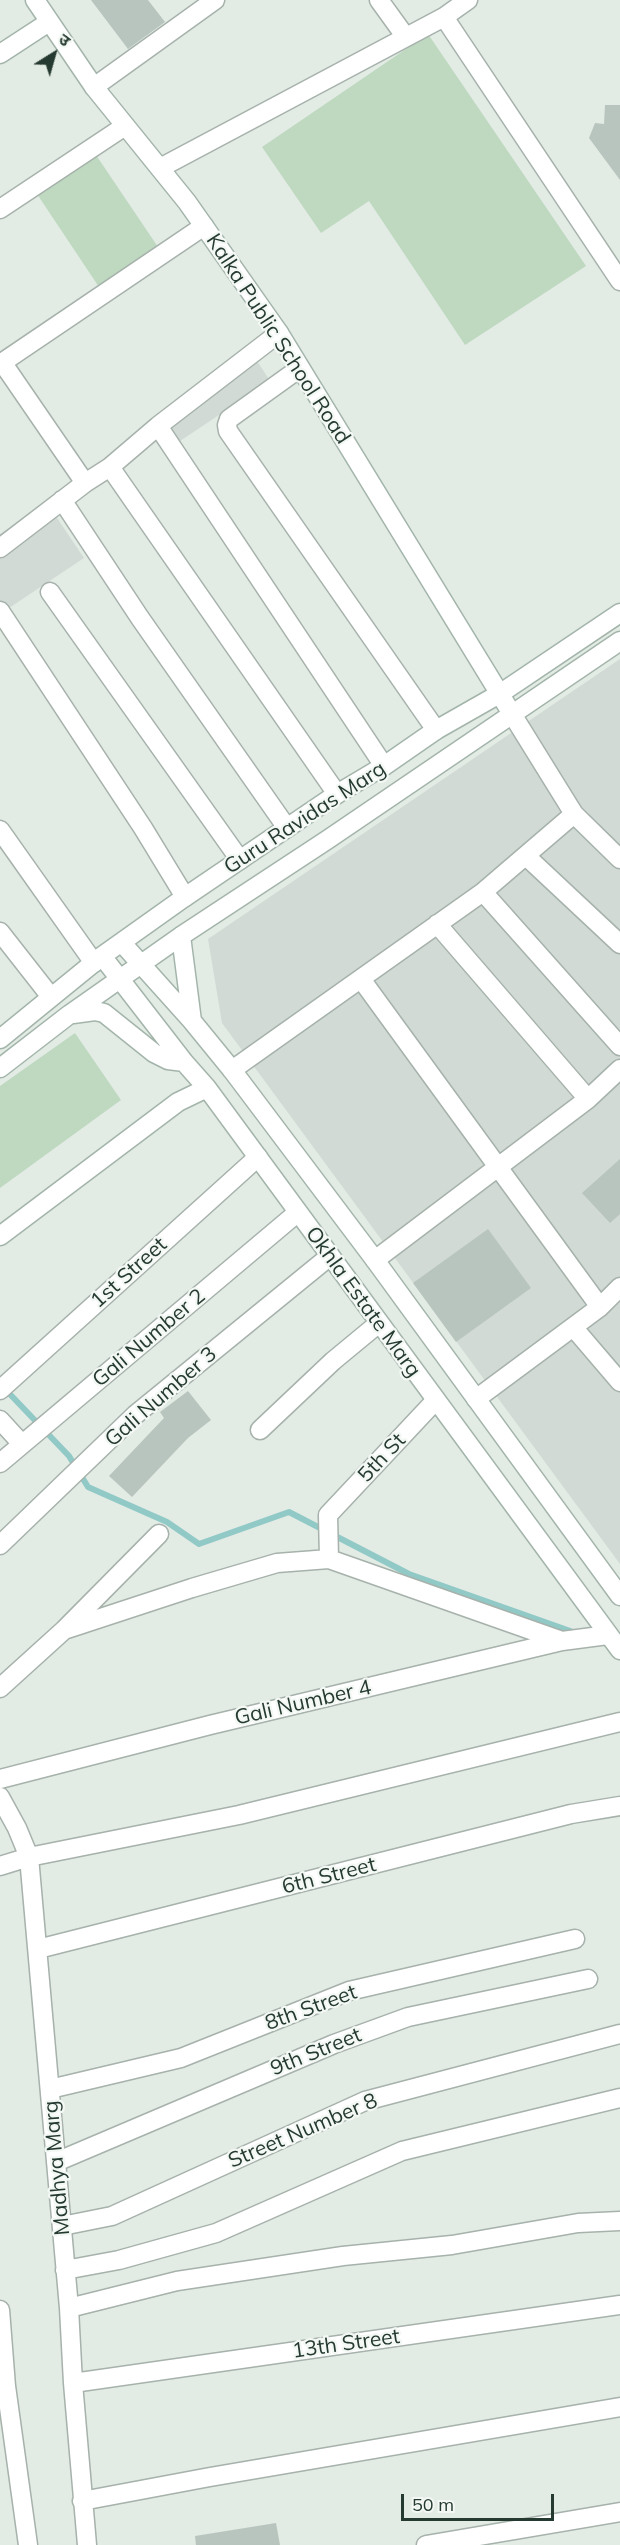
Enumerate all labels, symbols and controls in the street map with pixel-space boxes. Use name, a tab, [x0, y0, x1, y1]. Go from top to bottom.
north arrow	[24, 24, 84, 84]
text: उ	[55, 29, 75, 50]
street label: Kalka Public School Road	[201, 229, 355, 449]
street label: Guru Ravidas Marg	[219, 756, 391, 880]
street label: Okhla Estate Marg	[300, 1222, 426, 1382]
street label: 1st Street	[86, 1232, 172, 1314]
street label: Gali Number 2	[88, 1284, 210, 1392]
street label: Gali Number 3	[100, 1342, 222, 1452]
street label: 5th St	[353, 1428, 411, 1488]
street label: Gali Number 4	[232, 1675, 374, 1731]
street label: 6th Street	[279, 1852, 379, 1900]
street label: 8th Street	[262, 1980, 360, 2036]
street label: 9th Street	[267, 2022, 365, 2082]
street label: Street Number 8	[225, 2088, 381, 2174]
street label: Madhya Marg	[39, 2100, 75, 2236]
street label: 13th Street	[291, 2324, 401, 2364]
scale bar	[404, 2482, 557, 2520]
text: 50 m	[412, 2493, 454, 2516]

